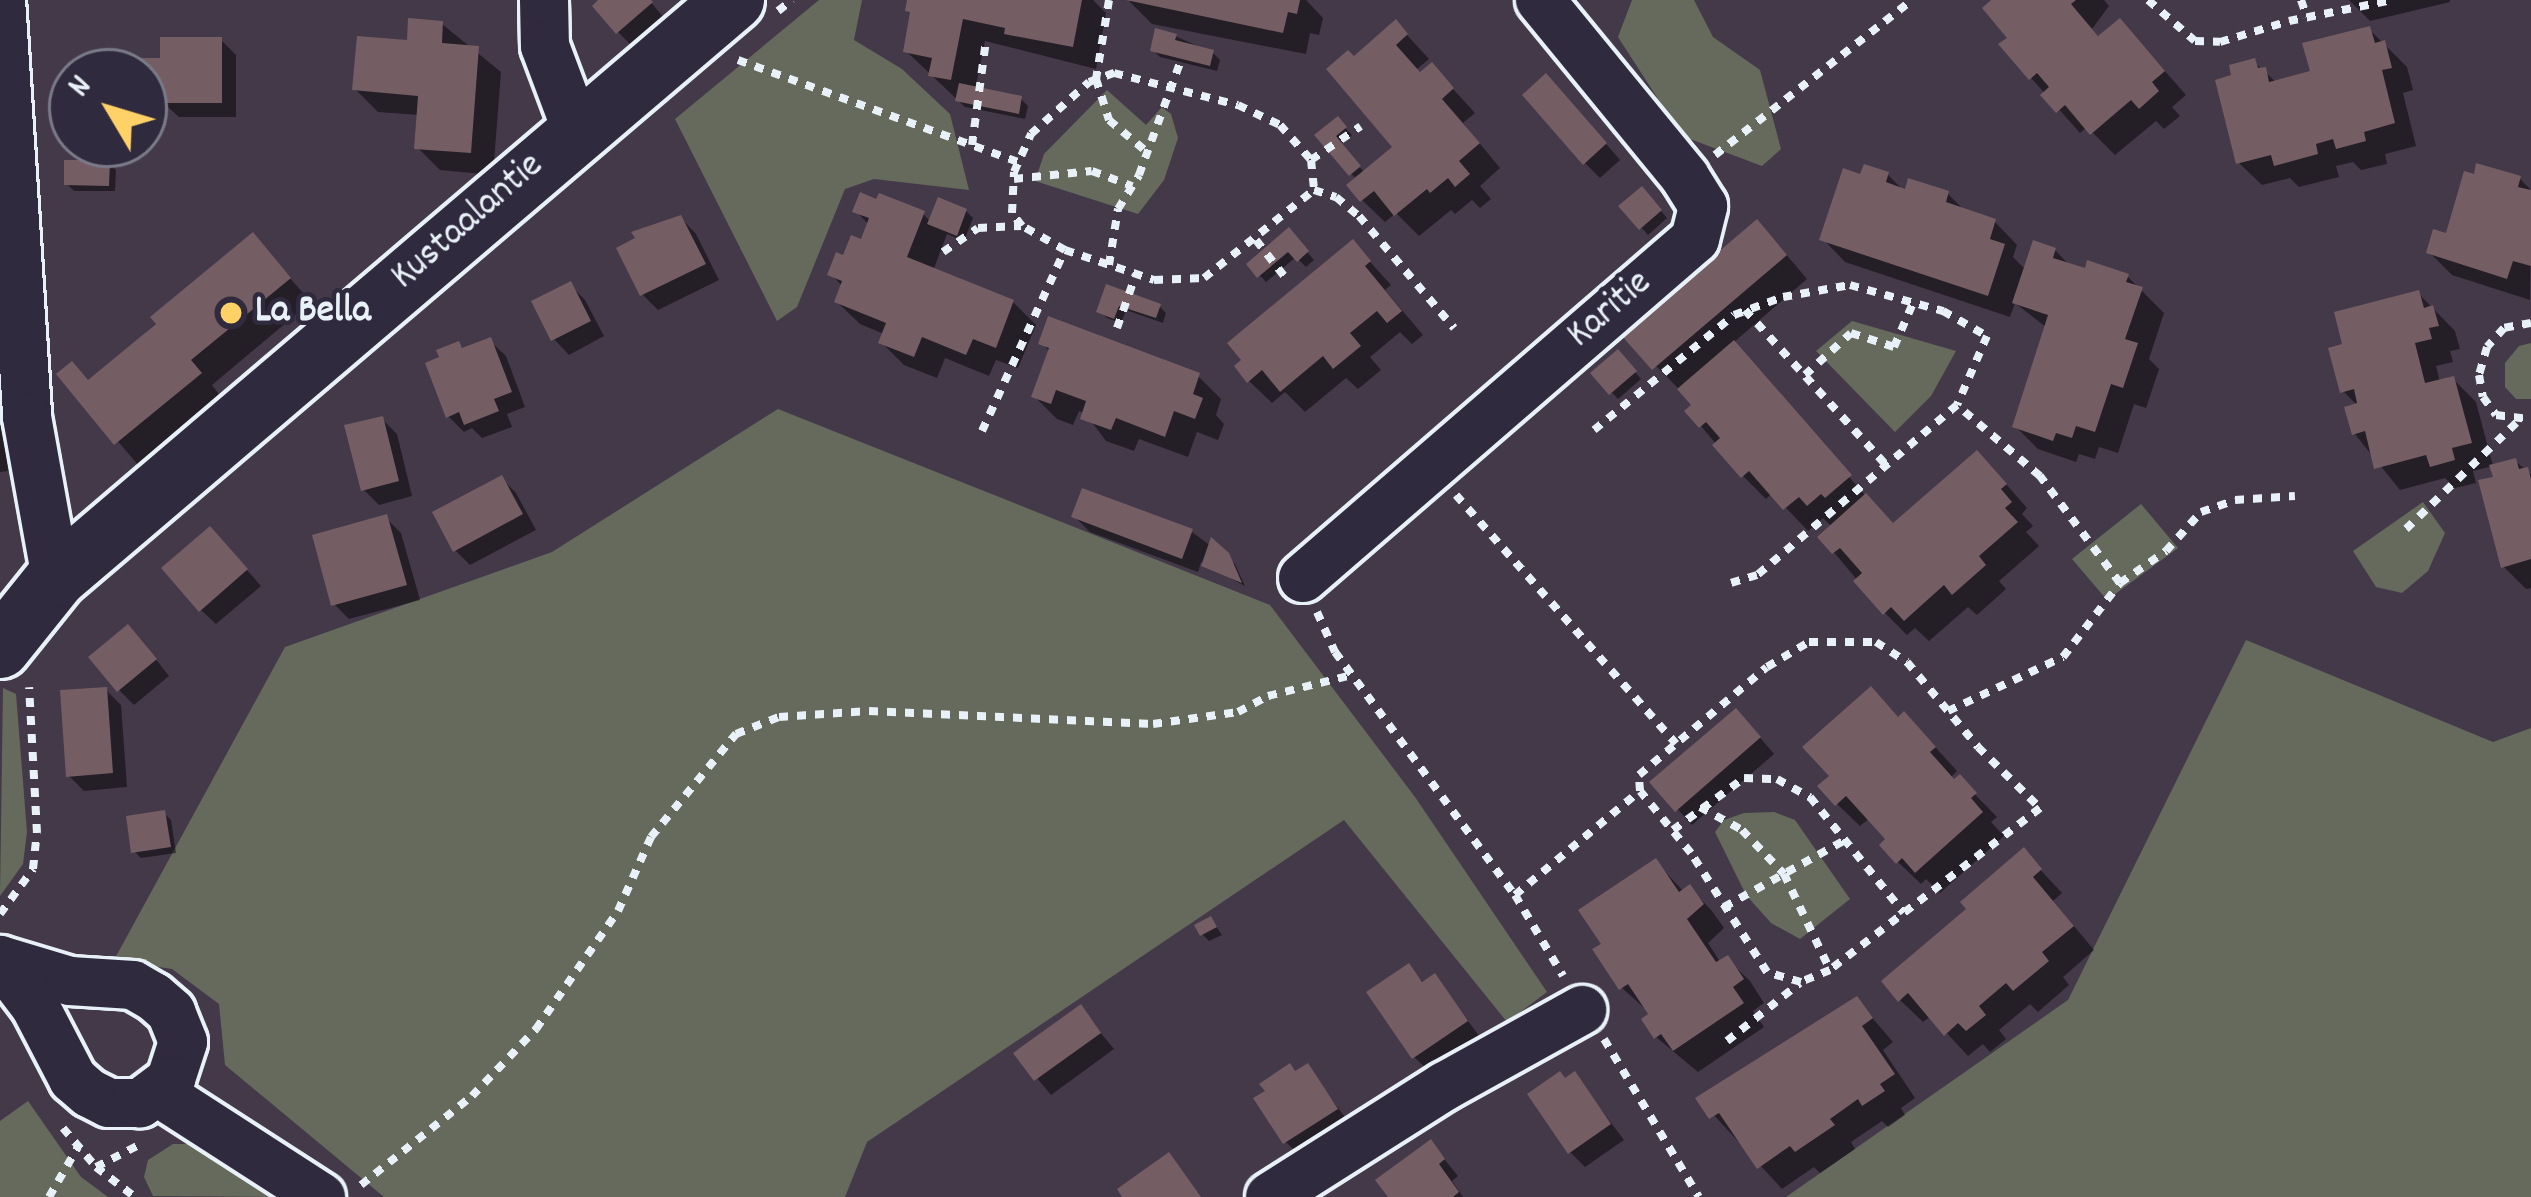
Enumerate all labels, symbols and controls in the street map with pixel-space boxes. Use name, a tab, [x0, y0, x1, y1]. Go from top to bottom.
north arrow	[48, 48, 168, 168]
text: N	[58, 66, 105, 108]
street label: Kustaalantie	[383, 144, 555, 302]
street label: Karitie	[1559, 262, 1663, 360]
place label: La Bella	[255, 290, 371, 336]
marker: La Bella	[218, 300, 244, 326]

